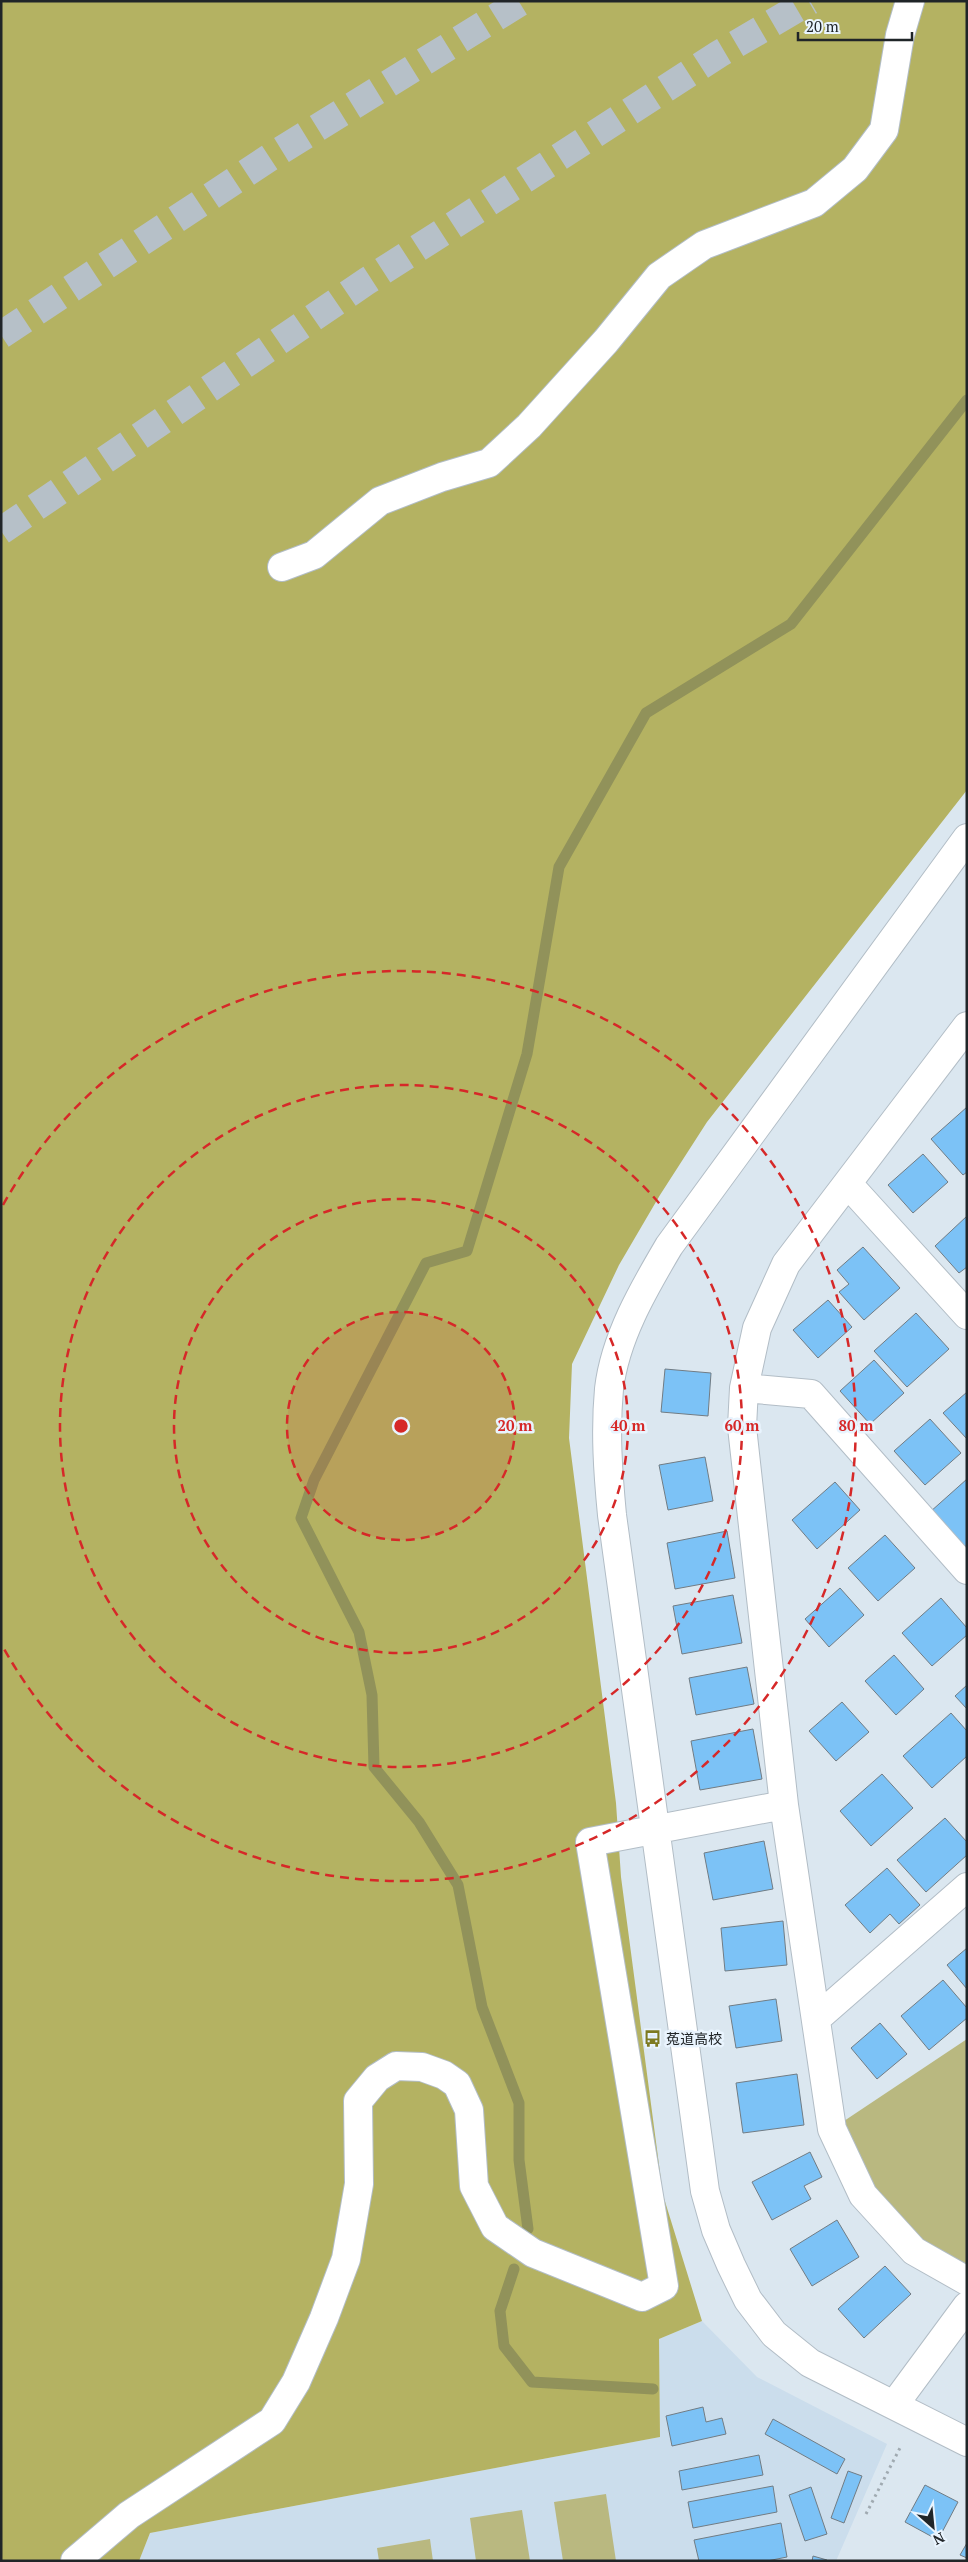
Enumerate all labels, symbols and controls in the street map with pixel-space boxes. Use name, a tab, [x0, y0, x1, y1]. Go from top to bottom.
scale bar	[798, 10, 912, 42]
text: 20 m	[806, 16, 839, 36]
text: 20 m	[498, 1415, 533, 1435]
text: 40 m	[611, 1415, 646, 1435]
text: 60 m	[725, 1415, 760, 1435]
text: 80 m	[839, 1415, 874, 1435]
centre of rings	[392, 1417, 410, 1435]
bus stop icon: 菟道高校	[642, 2028, 662, 2048]
place label: 菟道高校	[666, 2029, 722, 2048]
north arrow	[908, 2502, 958, 2552]
text: N	[930, 2528, 948, 2550]

